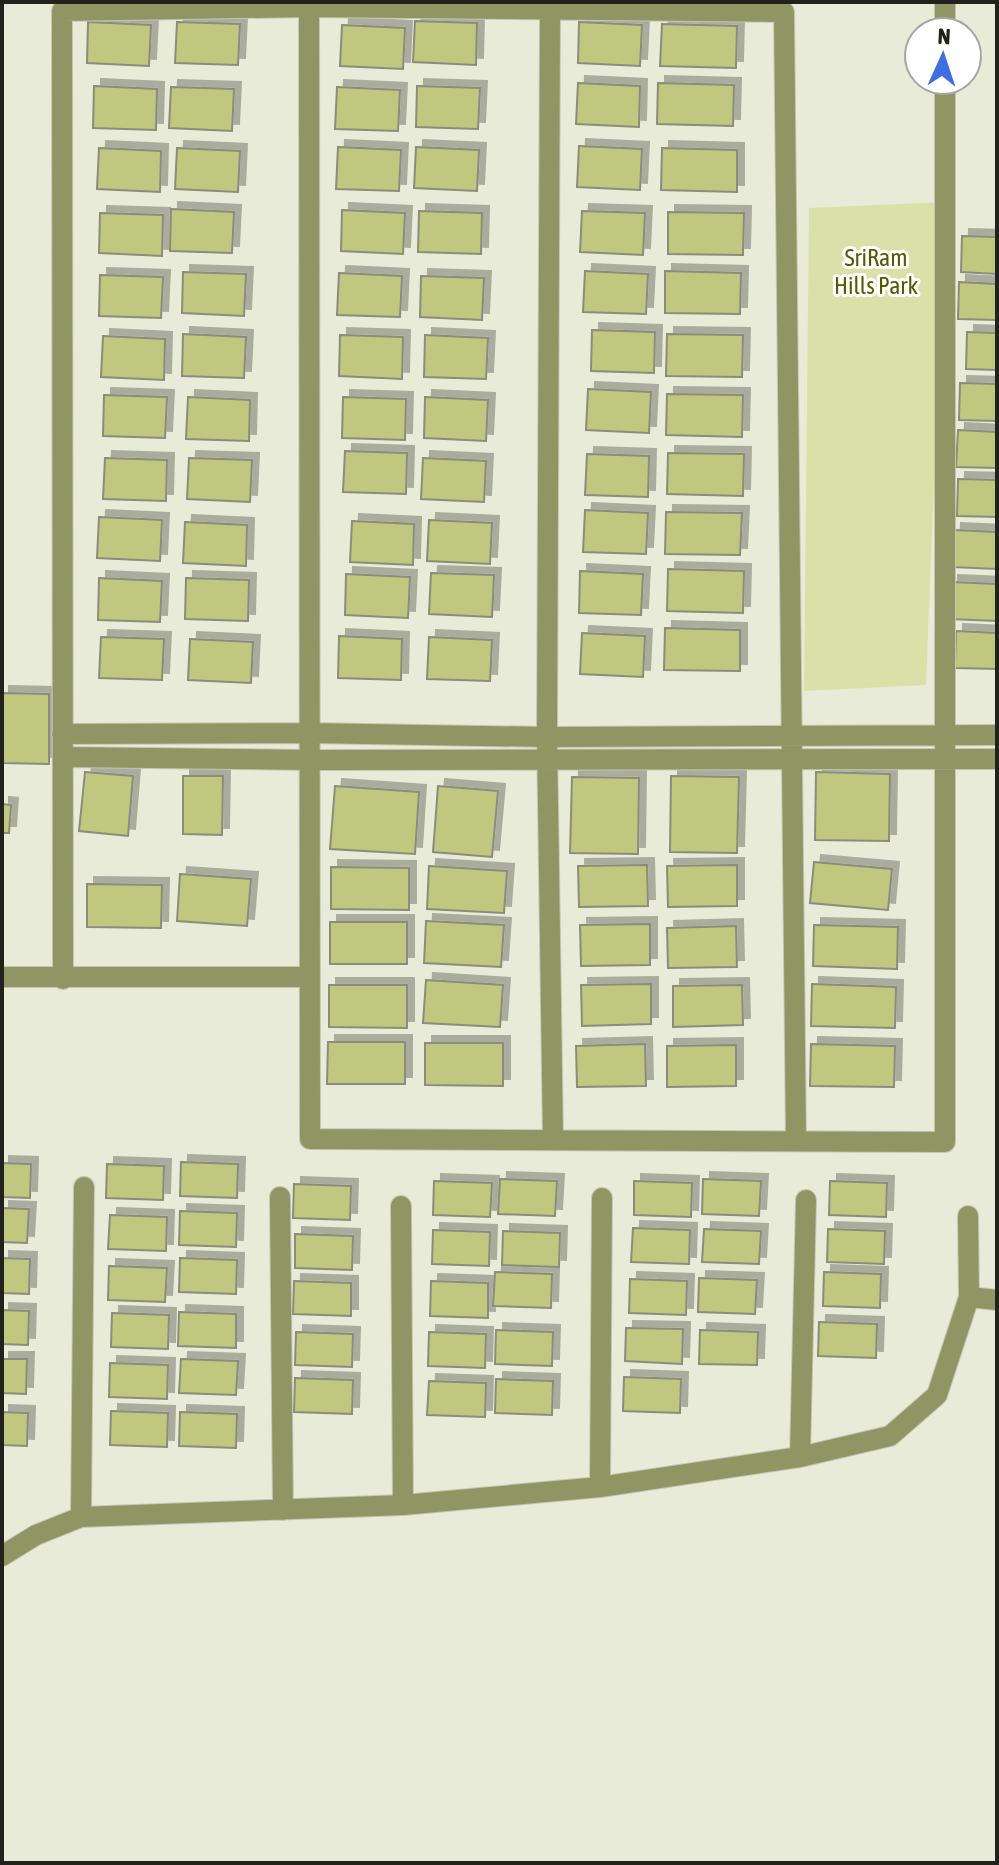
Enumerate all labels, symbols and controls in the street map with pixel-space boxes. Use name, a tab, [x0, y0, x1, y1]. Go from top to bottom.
north arrow	[903, 16, 983, 96]
text: N	[937, 23, 951, 49]
park label: SriRam Hills Park	[834, 244, 918, 299]

